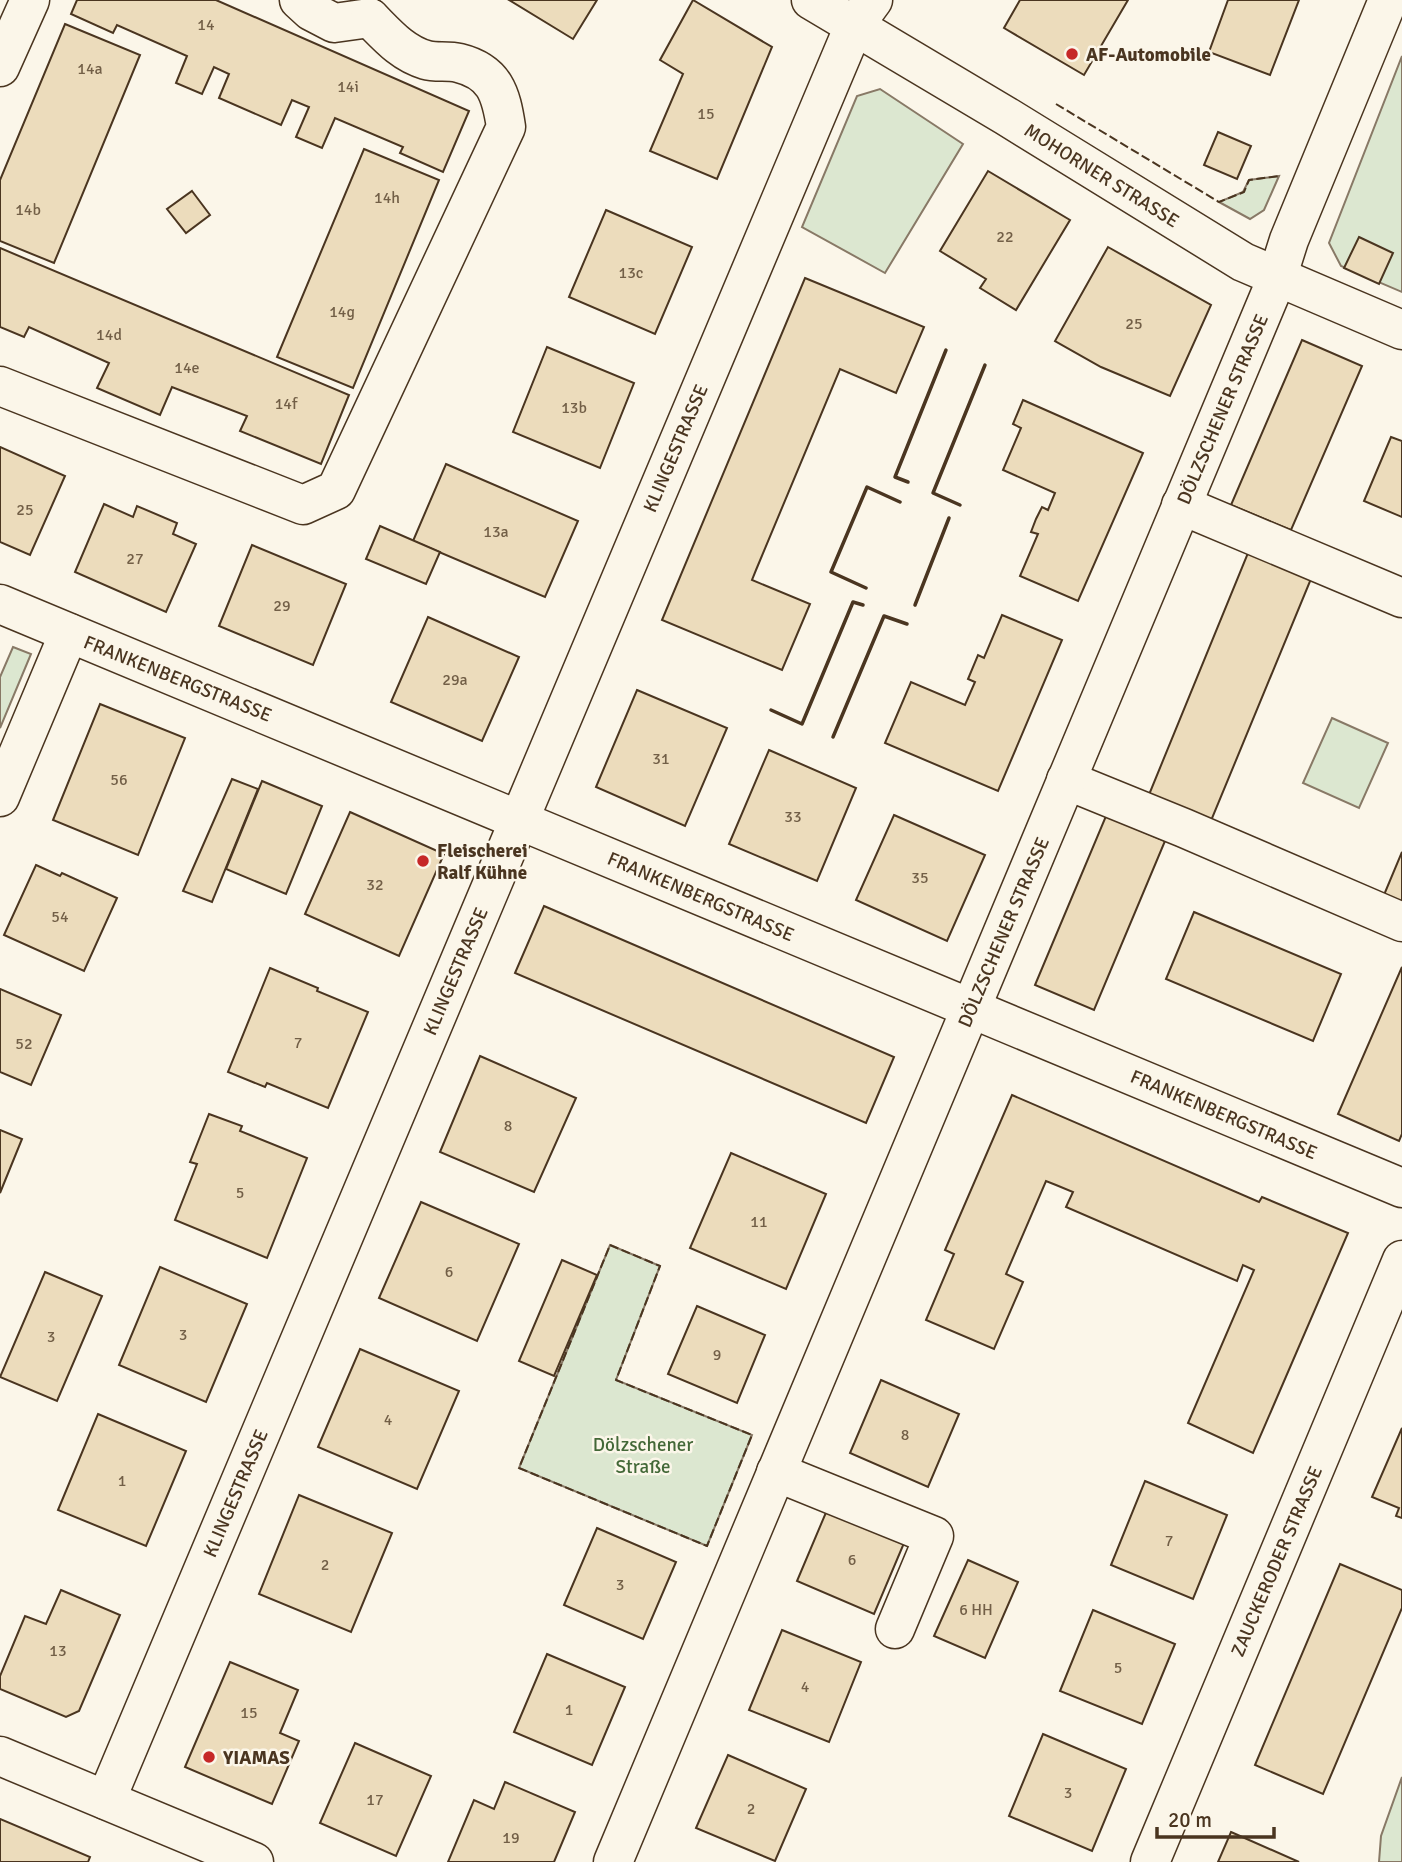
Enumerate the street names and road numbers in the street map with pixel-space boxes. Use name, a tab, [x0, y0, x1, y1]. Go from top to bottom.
street label: MOHORNER STRASSE	[1020, 118, 1183, 233]
street label: DÖLZSCHENER STRASSE	[1172, 311, 1274, 508]
street label: KLINGESTRASSE	[638, 381, 714, 516]
street label: FRANKENBERGSTRASSE	[80, 630, 275, 728]
street label: DÖLZSCHENER STRASSE	[953, 834, 1055, 1031]
street label: FRANKENBERGSTRASSE	[604, 847, 798, 947]
street label: KLINGESTRASSE	[418, 904, 494, 1039]
street label: FRANKENBERGSTRASSE	[1127, 1065, 1321, 1165]
street label: KLINGESTRASSE	[198, 1426, 274, 1561]
street label: ZAUCKERODER STRASSE	[1226, 1463, 1328, 1660]

